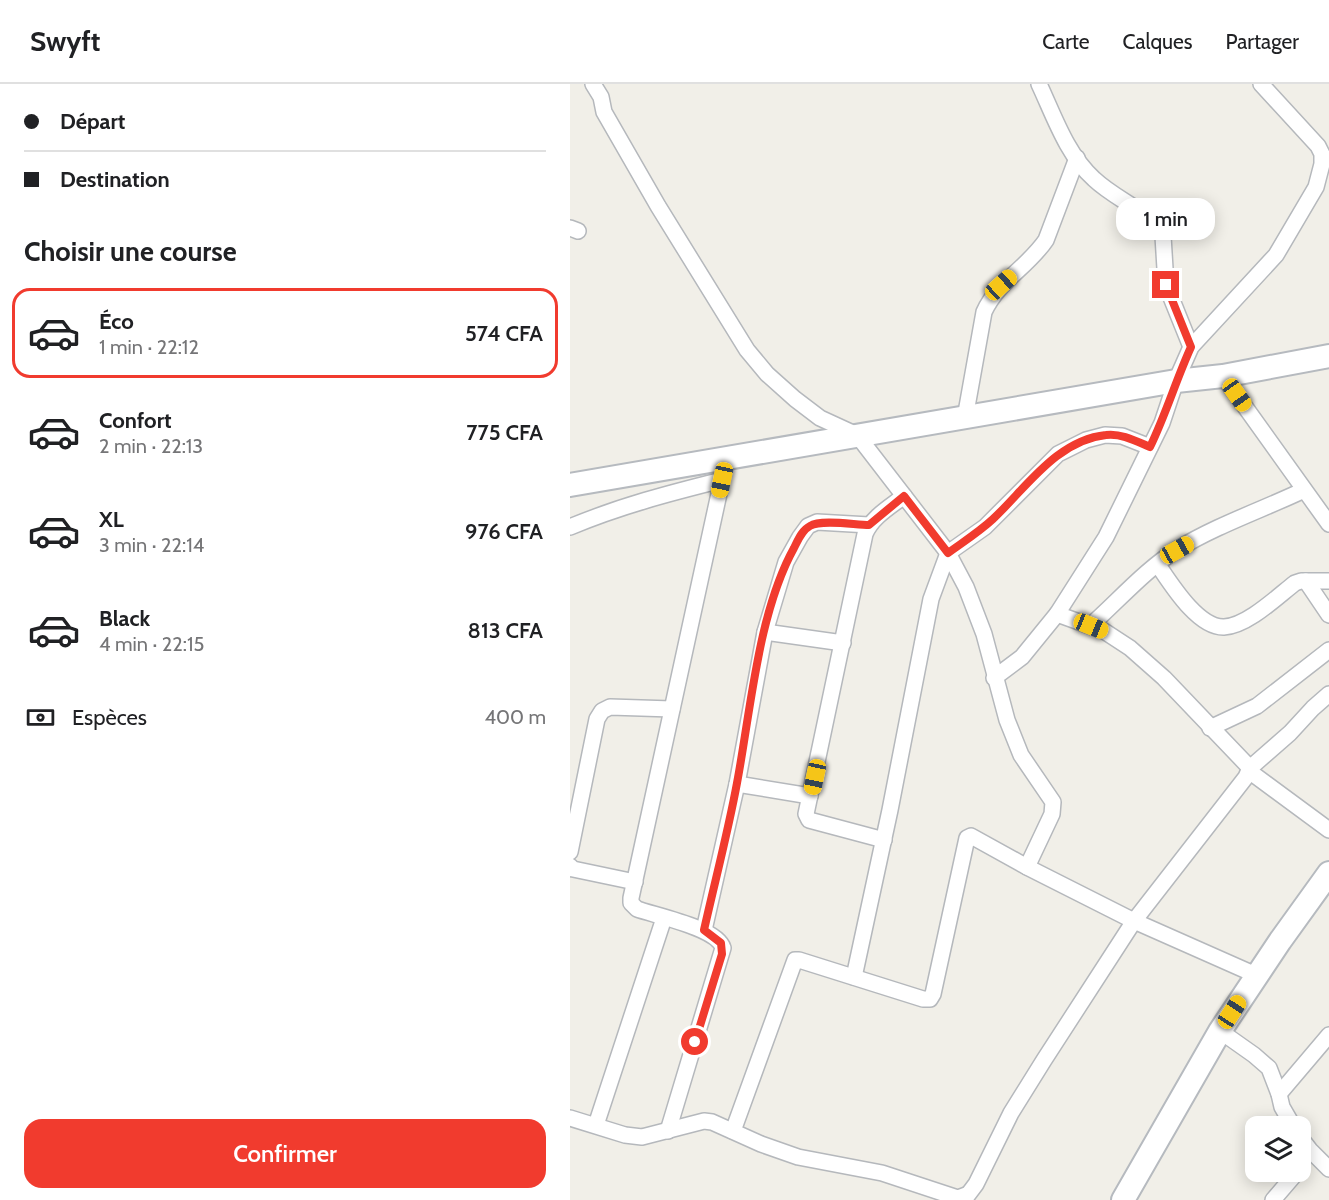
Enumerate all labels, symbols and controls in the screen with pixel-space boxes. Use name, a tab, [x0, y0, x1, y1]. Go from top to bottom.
text: Swyft	[30, 24, 101, 58]
text: Carte	[1042, 29, 1090, 54]
text: Calques	[1123, 29, 1193, 54]
text: Partager	[1226, 29, 1299, 54]
text: Départ	[60, 108, 125, 135]
text: Destination	[60, 166, 170, 193]
callout: 1 min	[1116, 198, 1216, 240]
text: 1 min	[1143, 207, 1188, 231]
text: Choisir une course	[24, 235, 237, 268]
car	[982, 266, 1020, 304]
route end	[1152, 271, 1179, 298]
icon: car	[27, 306, 81, 360]
text: Éco	[99, 308, 134, 335]
text: 574 CFA	[465, 320, 543, 347]
text: 1 min · 22:12	[99, 335, 199, 359]
car	[1219, 375, 1255, 415]
icon: car	[27, 405, 81, 459]
text: Confort	[99, 407, 172, 434]
text: 775 CFA	[466, 419, 543, 446]
text: 2 min · 22:13	[99, 434, 203, 458]
car	[709, 461, 735, 499]
icon: car	[27, 504, 81, 558]
text: XL	[99, 506, 124, 533]
text: 976 CFA	[465, 518, 543, 545]
text: 3 min · 22:14	[99, 533, 204, 557]
car	[1157, 533, 1197, 567]
icon: car	[27, 603, 81, 657]
text: Black	[99, 605, 150, 632]
car	[1071, 611, 1111, 641]
text: 813 CFA	[468, 617, 543, 644]
text: 4 min · 22:15	[99, 632, 204, 656]
icon: cash	[24, 701, 57, 734]
text: Espèces	[72, 704, 147, 731]
text: 400 m	[484, 705, 546, 729]
car	[802, 758, 828, 796]
car	[1215, 992, 1249, 1032]
route start	[681, 1028, 708, 1055]
map controls	[1245, 1116, 1311, 1182]
button: layers	[1245, 1116, 1311, 1182]
button: Confirmer	[24, 1119, 546, 1188]

